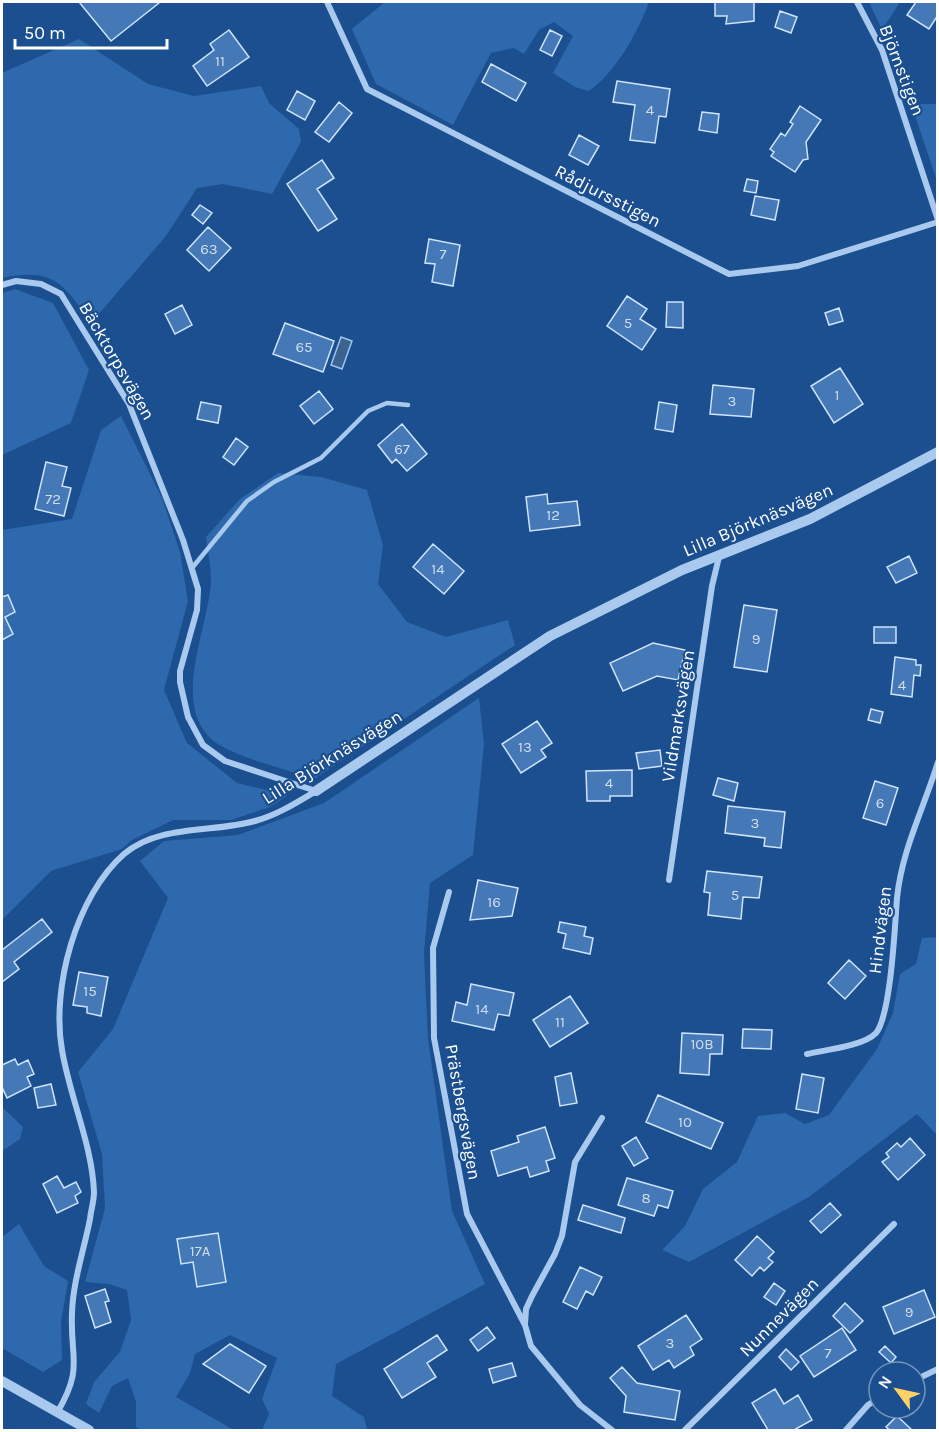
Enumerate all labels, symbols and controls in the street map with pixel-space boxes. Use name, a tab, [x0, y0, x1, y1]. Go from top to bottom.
scale bar	[15, 12, 166, 50]
street label: Björnstigen	[875, 21, 929, 119]
text: 50 m	[24, 22, 66, 44]
house number: 11	[215, 52, 225, 70]
house number: 4	[646, 101, 655, 119]
street label: Rådjursstigen	[551, 160, 665, 232]
house number: 63	[200, 240, 218, 258]
house number: 7	[439, 245, 447, 263]
street label: Bäcktorpsvägen	[74, 298, 160, 424]
house number: 5	[624, 314, 632, 332]
house number: 65	[295, 338, 313, 356]
house number: 1	[835, 386, 839, 404]
house number: 3	[728, 392, 736, 410]
house number: 67	[394, 440, 410, 458]
street label: Lilla Björknäsvägen	[680, 478, 836, 562]
house number: 72	[45, 490, 61, 508]
house number: 12	[546, 506, 560, 524]
house number: 14	[431, 560, 445, 578]
house number: 9	[752, 630, 760, 648]
street label: Vildmarksvägen	[657, 648, 699, 784]
house number: 4	[898, 676, 907, 694]
street label: Lilla Björknäsvägen	[258, 705, 406, 809]
house number: 13	[518, 738, 532, 756]
house number: 4	[605, 774, 614, 792]
house number: 6	[876, 794, 884, 812]
house number: 3	[751, 814, 759, 832]
street label: Hindvägen	[864, 885, 896, 975]
house number: 5	[731, 886, 739, 904]
house number: 16	[487, 893, 501, 911]
house number: 15	[83, 982, 97, 1000]
house number: 14	[475, 1000, 489, 1018]
house number: 11	[555, 1013, 565, 1031]
house number: 10B	[690, 1035, 714, 1053]
street label: Prästbergsvägen	[440, 1042, 486, 1182]
house number: 10	[678, 1113, 692, 1131]
house number: 8	[641, 1189, 651, 1207]
house number: 17A	[190, 1242, 211, 1260]
street label: Nunnevägen	[735, 1273, 823, 1361]
house number: 9	[905, 1303, 913, 1321]
house number: 3	[666, 1334, 674, 1352]
house number: 7	[824, 1344, 832, 1362]
north arrow	[867, 1360, 927, 1420]
text: N	[874, 1372, 896, 1392]

